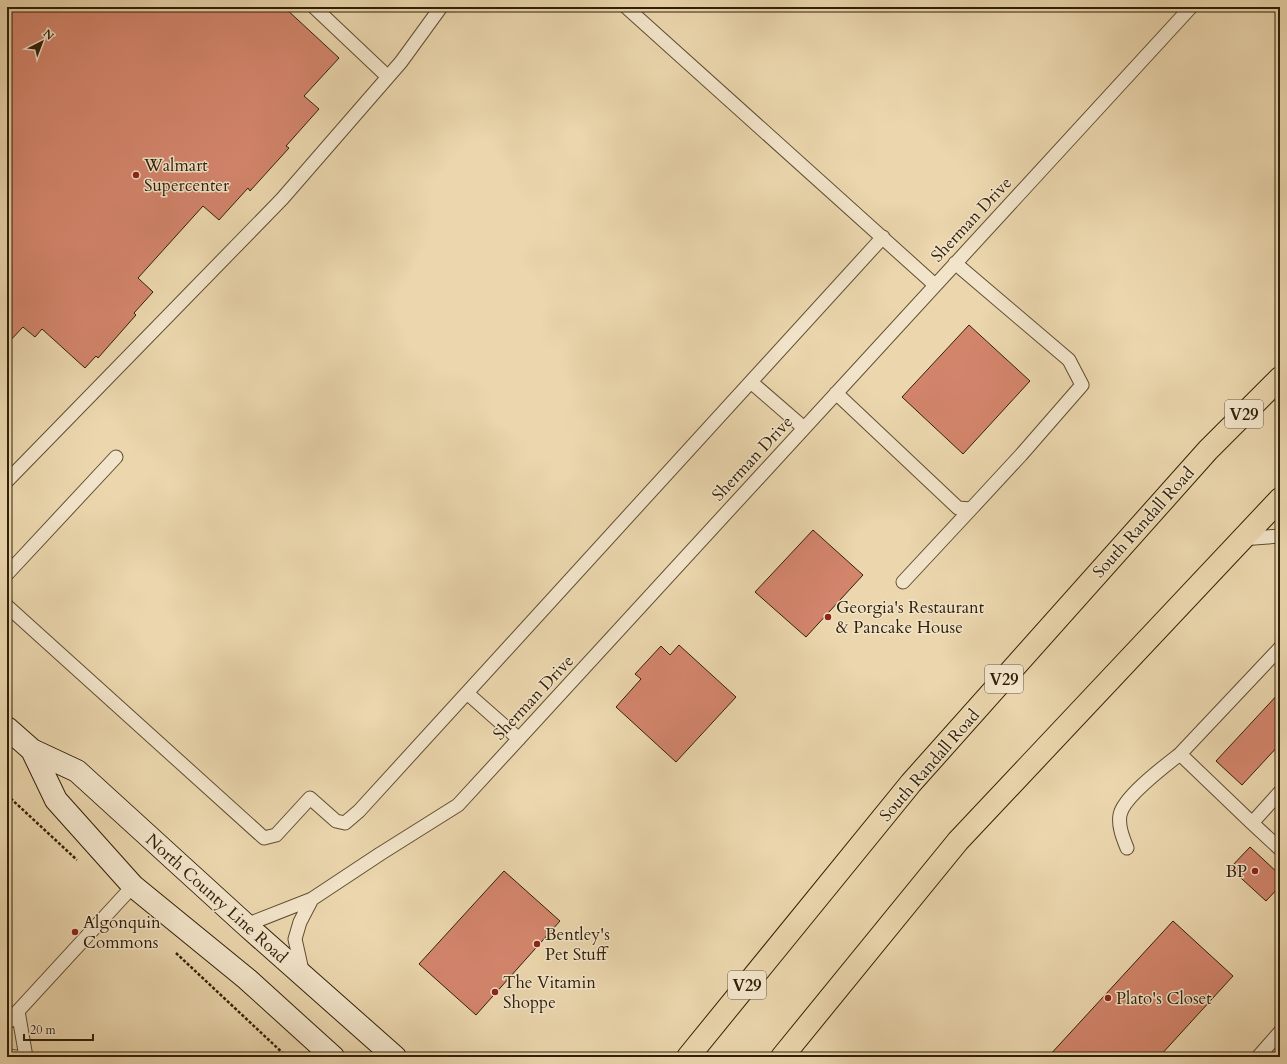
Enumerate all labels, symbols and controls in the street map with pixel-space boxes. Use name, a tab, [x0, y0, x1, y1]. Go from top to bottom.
north arrow	[22, 22, 62, 62]
text: N	[40, 26, 57, 44]
place label: Walmart Supercenter	[143, 154, 230, 197]
marker: Walmart Supercenter	[131, 170, 141, 180]
street label: Sherman Drive	[926, 172, 1017, 267]
road number: V29	[1225, 400, 1263, 428]
street label: Sherman Drive	[707, 411, 798, 506]
street label: South Randall Road	[1087, 462, 1199, 583]
place label: Georgia's Restaurant & Pancake House	[836, 596, 985, 639]
marker: Georgia's Restaurant & Pancake House	[823, 612, 833, 622]
street label: Sherman Drive	[488, 650, 579, 745]
road number: V29	[985, 665, 1023, 693]
street label: South Randall Road	[874, 704, 985, 826]
street label: North County Line Road	[141, 828, 293, 968]
place label: BP	[1225, 860, 1247, 883]
marker: BP	[1250, 866, 1260, 876]
place label: Algonquin Commons	[83, 911, 161, 954]
place label: Bentley's Pet Stuff	[545, 923, 610, 966]
marker: Algonquin Commons	[70, 927, 80, 937]
marker: Bentley's Pet Stuff	[532, 939, 542, 949]
place label: The Vitamin Shoppe	[503, 971, 596, 1014]
road number: V29	[728, 971, 766, 999]
marker: The Vitamin Shoppe	[490, 987, 500, 997]
place label: Plato's Closet	[1116, 987, 1212, 1010]
marker: Plato's Closet	[1103, 993, 1113, 1003]
scale bar	[24, 1016, 93, 1042]
text: 20 m	[30, 1022, 57, 1038]

